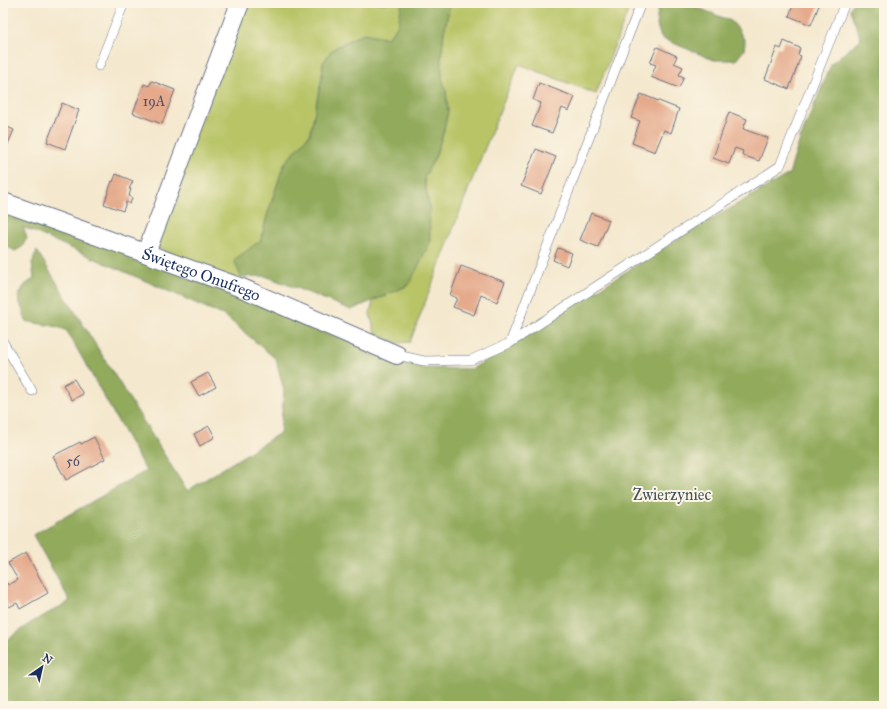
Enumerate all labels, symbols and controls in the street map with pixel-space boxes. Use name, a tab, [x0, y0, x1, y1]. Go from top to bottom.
house number: 19A	[143, 93, 166, 110]
street label: Świętego Onufrego	[139, 242, 263, 305]
house number: 56	[66, 453, 81, 470]
park label: Zwierzyniec	[633, 485, 711, 504]
north arrow	[22, 647, 62, 687]
text: N	[40, 651, 55, 667]

